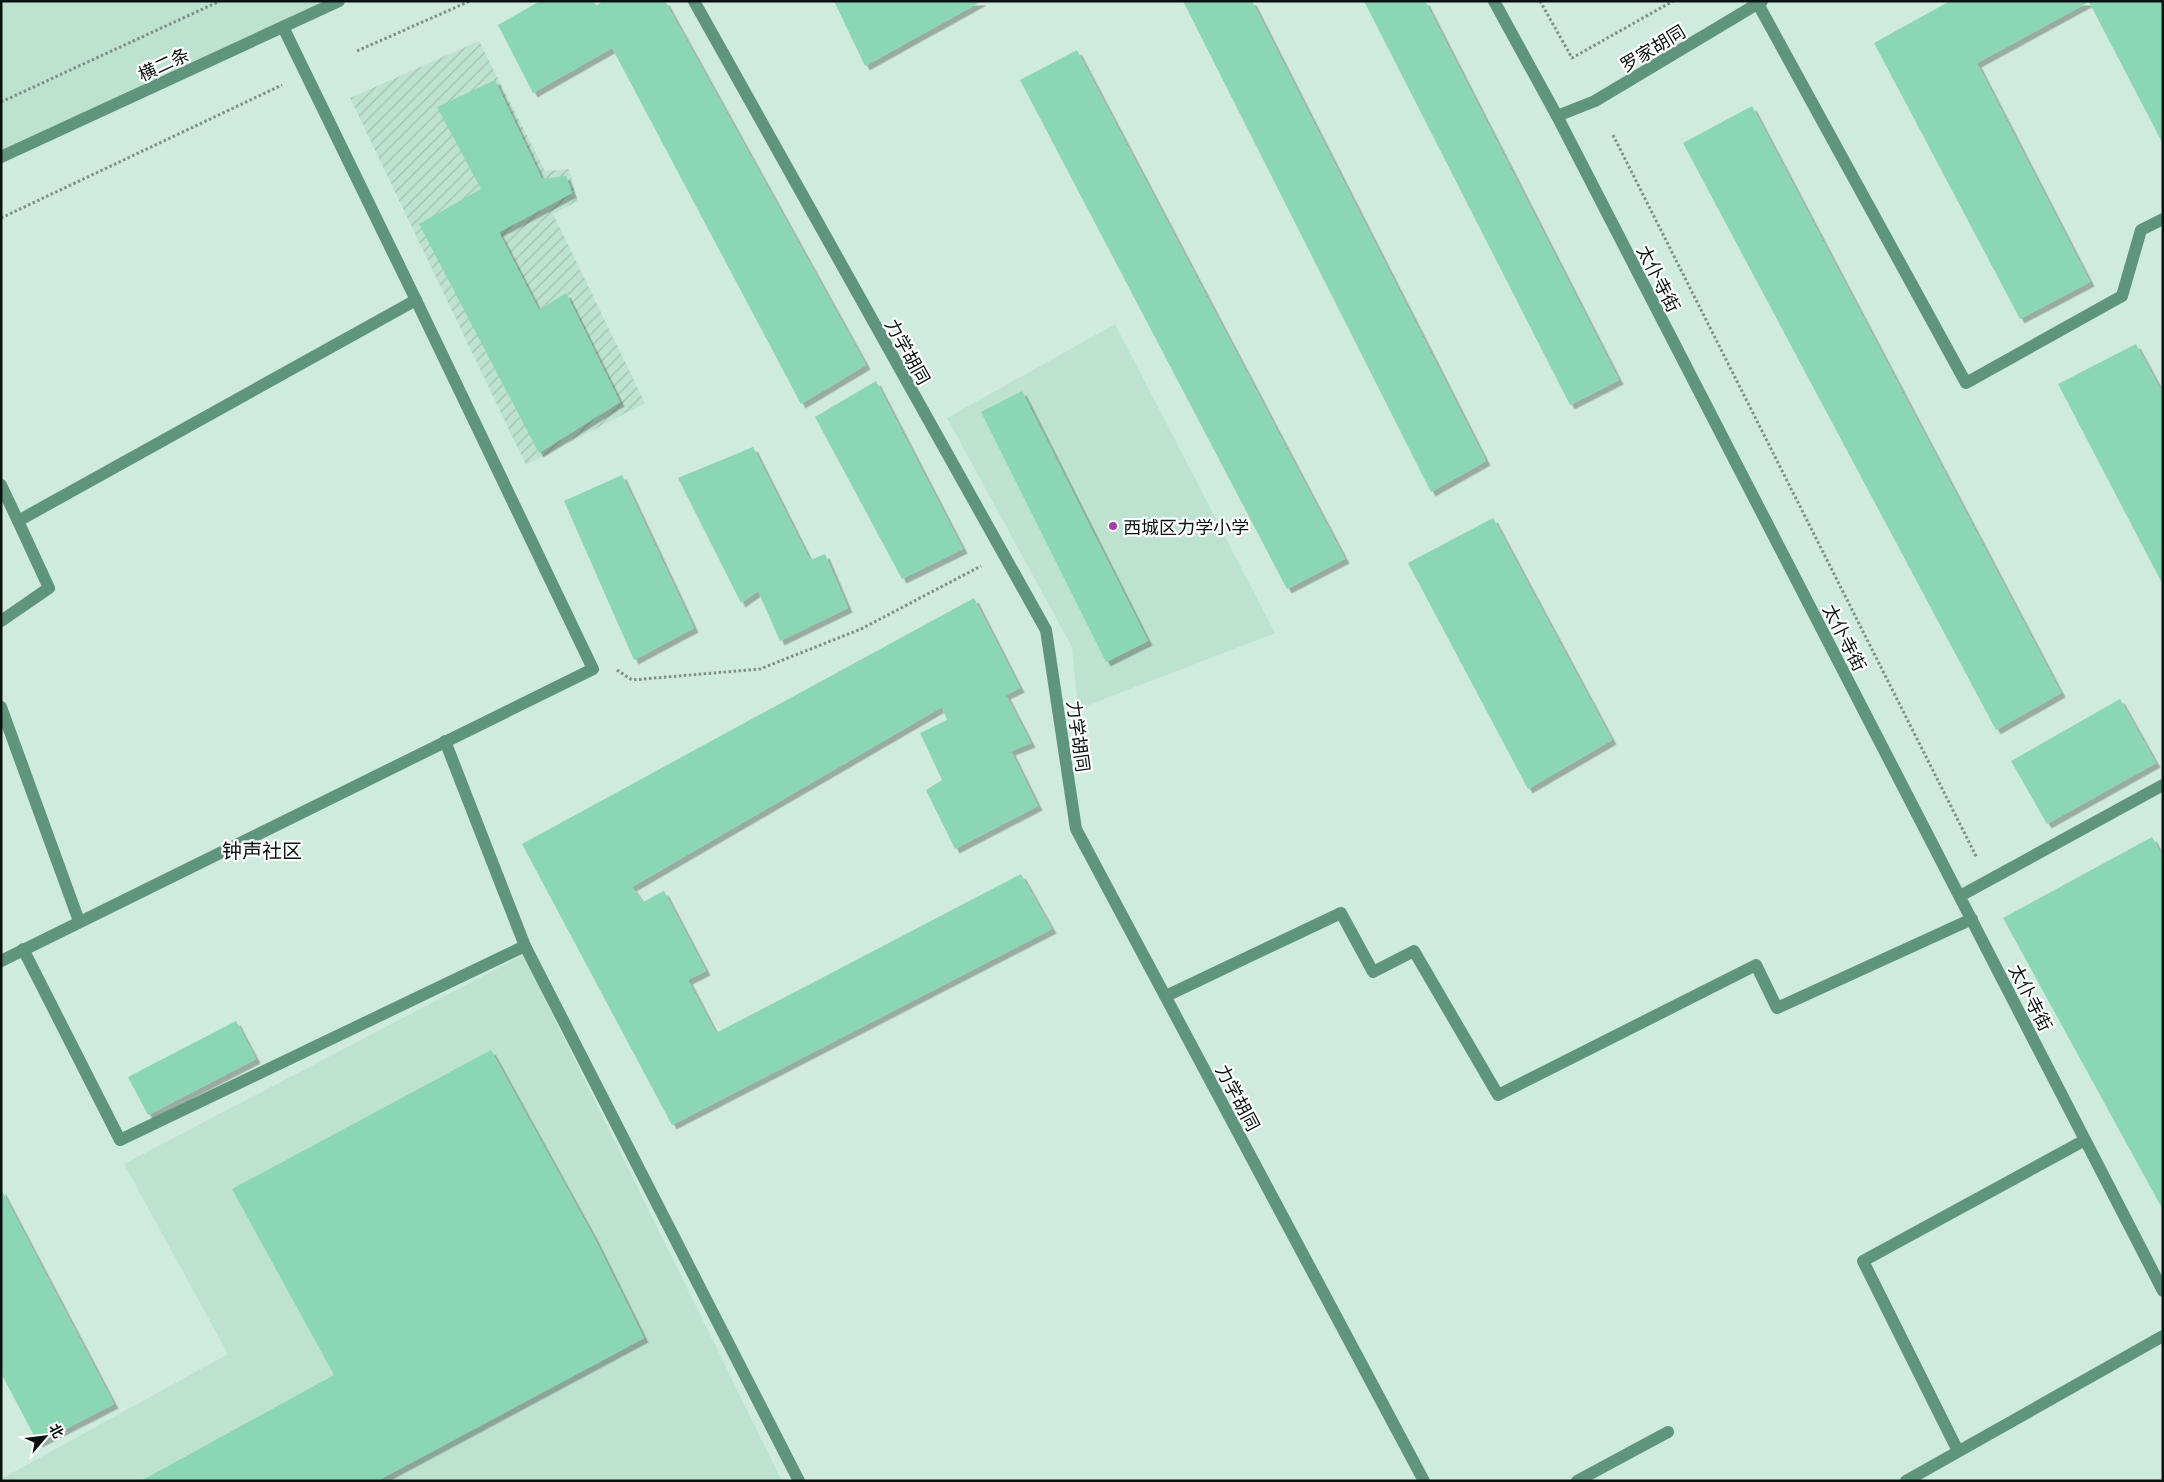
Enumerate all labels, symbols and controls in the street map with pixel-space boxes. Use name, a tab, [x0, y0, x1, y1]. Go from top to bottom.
street label: 罗家胡同	[1614, 17, 1690, 77]
street label: 横二条	[133, 40, 193, 86]
street label: 太仆寺街	[1632, 240, 1688, 316]
street label: 力学胡同	[880, 313, 938, 389]
place label: 西城区力学小学	[1123, 513, 1249, 539]
marker: 西城区力学小学	[1107, 520, 1119, 532]
street label: 太仆寺街	[1818, 599, 1874, 675]
street label: 力学胡同	[1062, 699, 1098, 773]
district label: 钟声社区	[222, 835, 302, 864]
street label: 太仆寺街	[2004, 959, 2060, 1035]
street label: 力学胡同	[1211, 1059, 1267, 1135]
north arrow	[20, 1412, 70, 1462]
text: 北	[45, 1420, 69, 1441]

